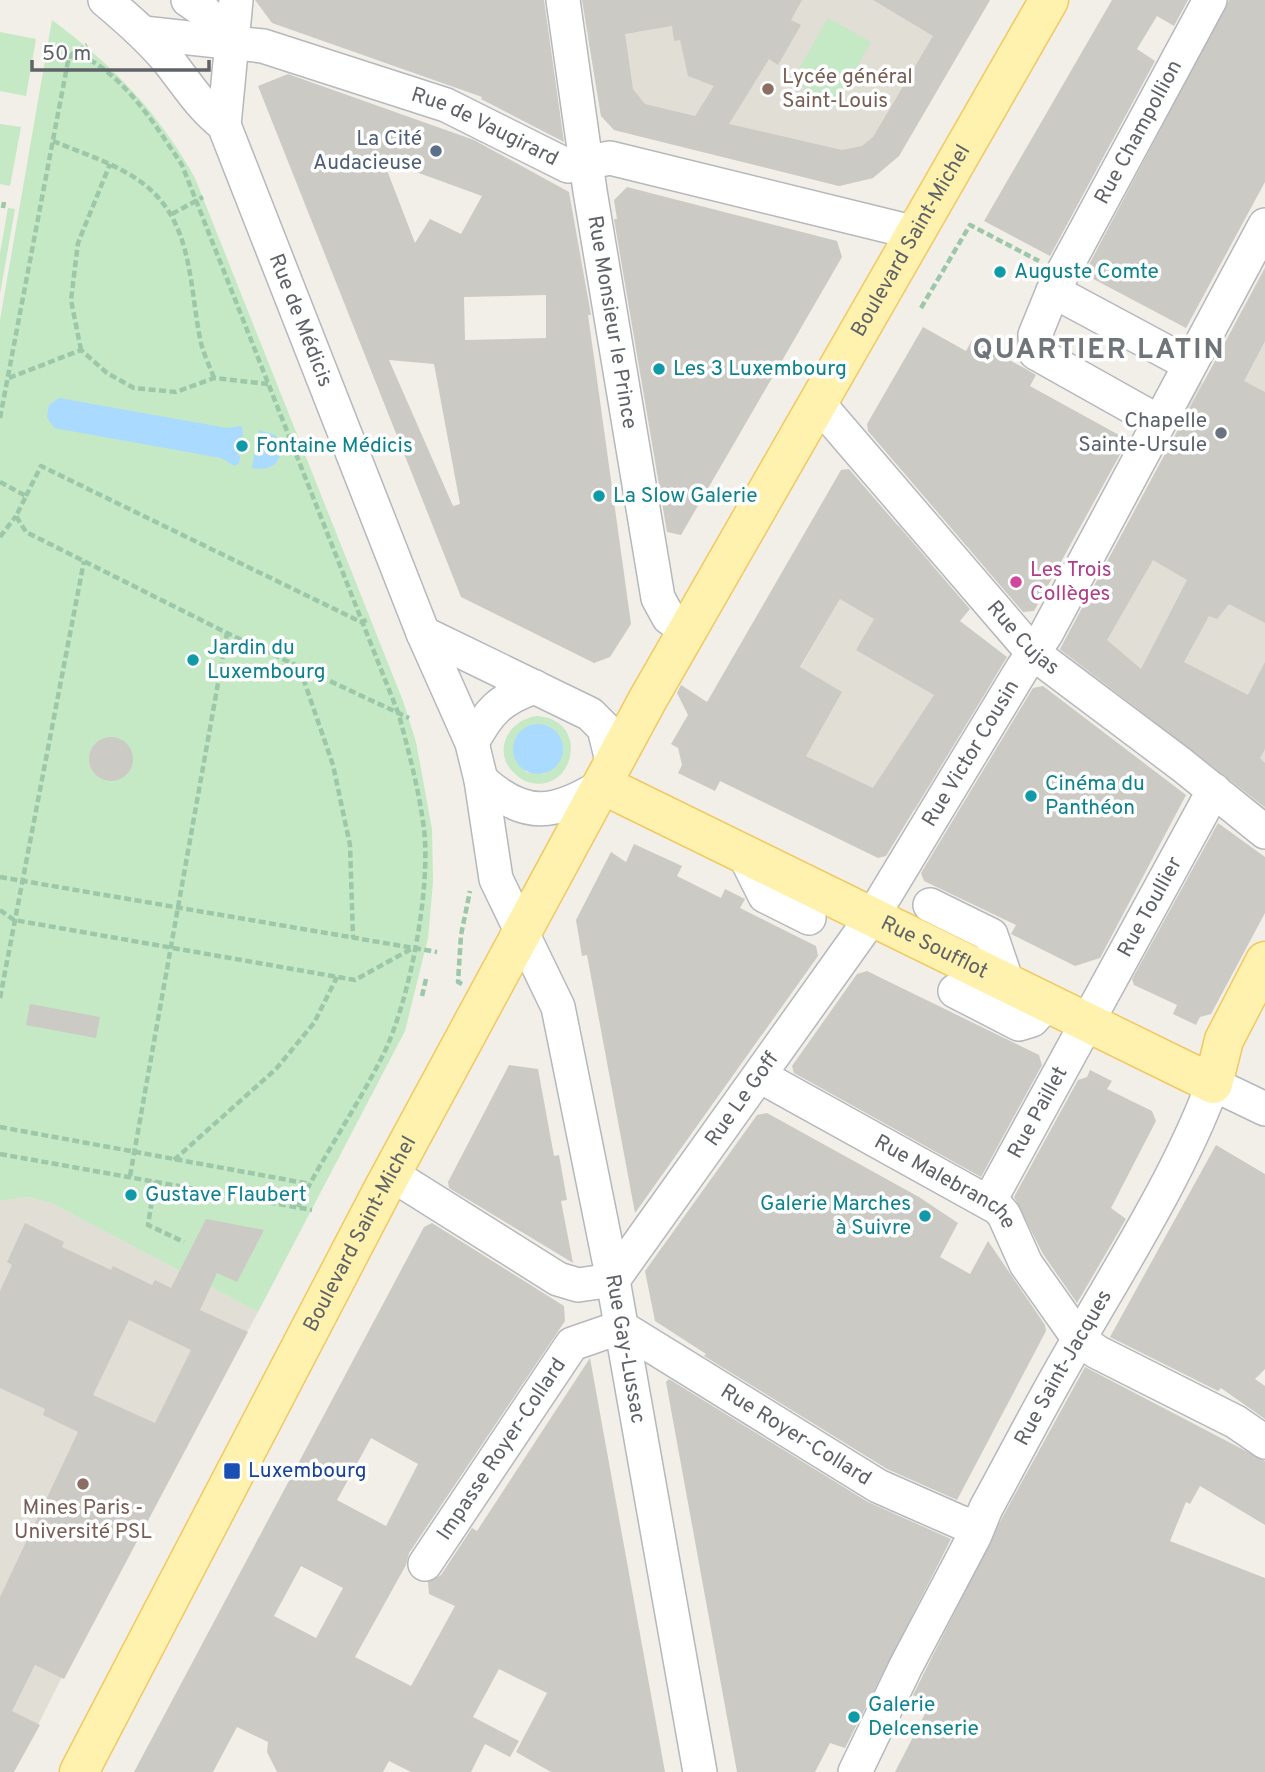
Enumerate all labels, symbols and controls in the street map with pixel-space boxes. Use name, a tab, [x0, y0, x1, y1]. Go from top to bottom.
scale bar	[32, 28, 208, 72]
text: 50 m	[42, 41, 91, 68]
street label: Rue Champollion	[1089, 55, 1189, 209]
place label: Lycée général Saint-Louis	[782, 64, 913, 115]
street label: Rue de Vaugirard	[408, 81, 563, 172]
marker: Lycée général Saint-Louis	[760, 81, 776, 97]
place label: La Cité Audacieuse	[313, 126, 422, 177]
street label: Boulevard Saint-Michel	[845, 140, 977, 342]
marker: La Cité Audacieuse	[428, 143, 444, 159]
street label: Rue Monsieur le Prince	[581, 213, 643, 431]
street label: Rue de Médicis	[262, 250, 339, 391]
place label: Auguste Comte	[1014, 259, 1159, 286]
marker: Auguste Comte	[992, 264, 1008, 280]
district label: QUARTIER LATIN	[972, 333, 1226, 369]
place label: Les 3 Luxembourg	[673, 356, 847, 383]
marker: Les 3 Luxembourg	[651, 361, 667, 377]
place label: Chapelle Sainte-Ursule	[1078, 408, 1207, 459]
marker: Chapelle Sainte-Ursule	[1213, 425, 1229, 441]
place label: Fontaine Médicis	[256, 433, 413, 460]
marker: Fontaine Médicis	[234, 438, 250, 454]
place label: La Slow Galerie	[613, 483, 757, 510]
marker: La Slow Galerie	[591, 488, 607, 504]
place label: Les Trois Collèges	[1030, 557, 1112, 608]
marker: Les Trois Collèges	[1008, 574, 1024, 590]
street label: Rue Cujas	[981, 595, 1065, 681]
place label: Jardin du Luxembourg	[207, 635, 326, 686]
marker: Jardin du Luxembourg	[185, 652, 201, 668]
street label: Rue Victor Cousin	[916, 675, 1026, 832]
place label: Cinéma du Panthéon	[1045, 771, 1145, 822]
marker: Cinéma du Panthéon	[1023, 788, 1039, 804]
street label: Rue Toullier	[1112, 852, 1188, 962]
street label: Rue Soufflot	[876, 910, 993, 985]
street label: Rue Le Goff	[699, 1047, 785, 1152]
street label: Rue Paillet	[1002, 1062, 1074, 1163]
street label: Rue Malebranche	[869, 1129, 1022, 1233]
street label: Boulevard Saint-Michel	[297, 1131, 423, 1336]
place label: Gustave Flaubert	[145, 1182, 307, 1209]
marker: Gustave Flaubert	[123, 1187, 139, 1203]
place label: Galerie Marches à Suivre	[760, 1191, 911, 1242]
marker: Galerie Marches à Suivre	[917, 1208, 933, 1224]
street label: Rue Gay-Lussac	[599, 1272, 652, 1426]
street label: Rue Saint-Jacques	[1009, 1285, 1118, 1451]
street label: Impasse Royer-Collard	[431, 1353, 572, 1546]
street label: Rue Royer-Collard	[715, 1378, 876, 1492]
place label: Luxembourg	[248, 1458, 367, 1485]
marker: Luxembourg	[222, 1461, 242, 1481]
marker: Mines Paris - Université PSL	[75, 1476, 91, 1492]
place label: Mines Paris - Université PSL	[14, 1495, 152, 1546]
place label: Galerie Delcenserie	[868, 1692, 979, 1743]
marker: Galerie Delcenserie	[846, 1709, 862, 1725]

